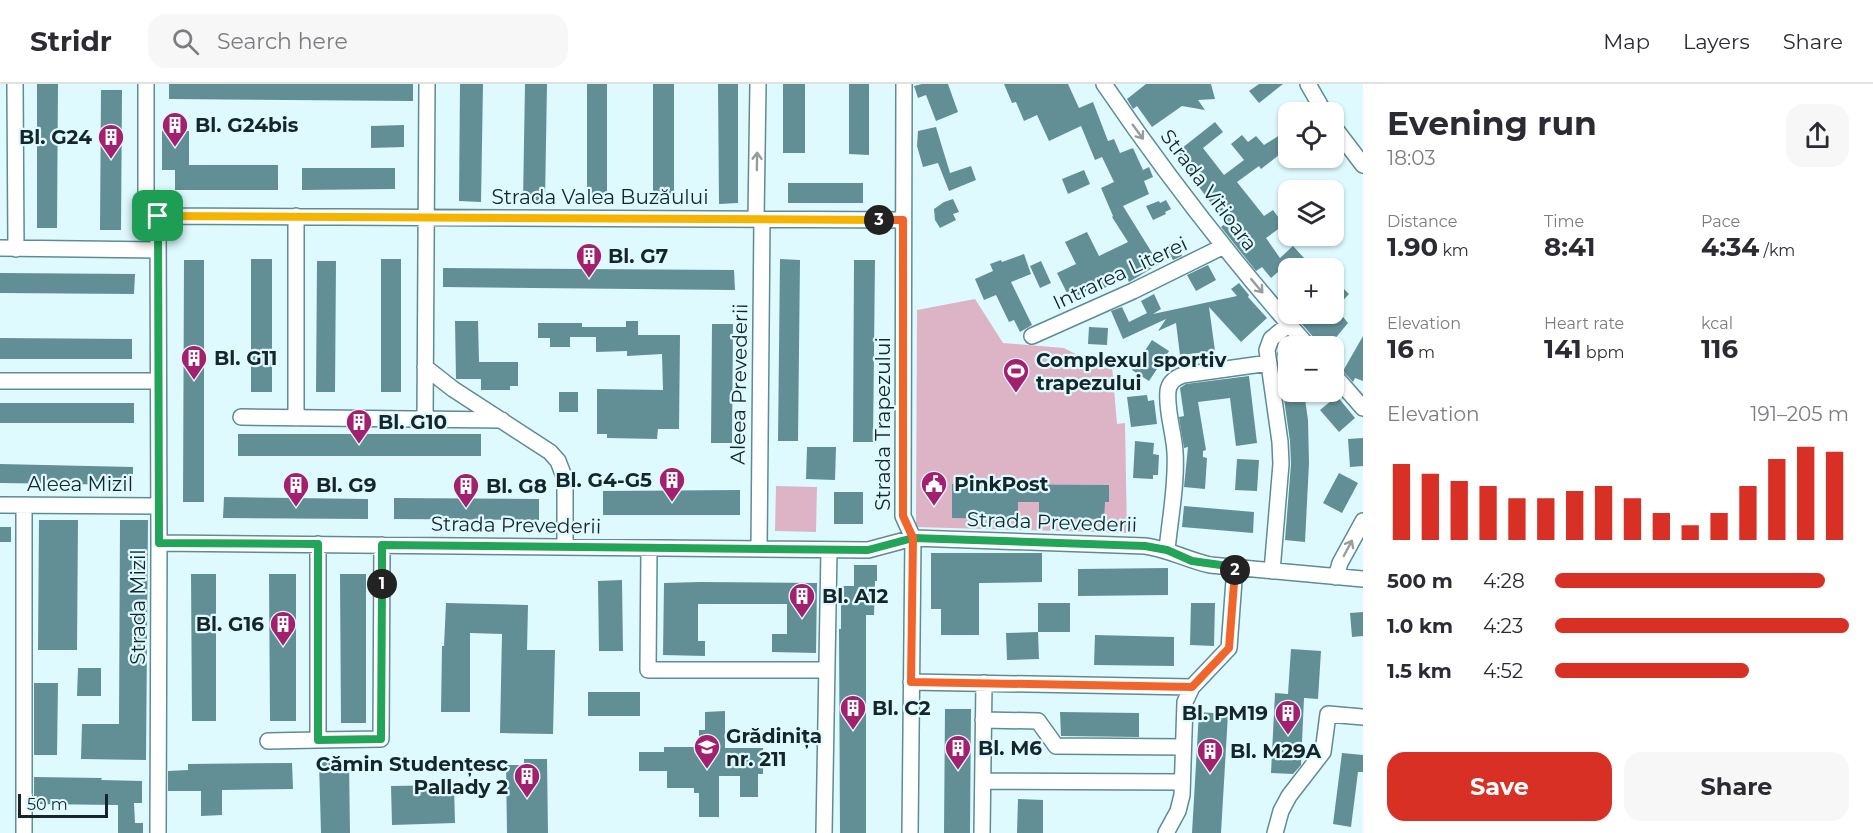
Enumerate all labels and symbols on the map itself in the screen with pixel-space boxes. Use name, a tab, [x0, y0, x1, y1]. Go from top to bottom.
building icon: Bl. G24bis	[160, 110, 190, 148]
place label: Bl. G24bis	[195, 113, 299, 137]
building icon: Bl. G24	[96, 122, 126, 160]
one-way arrow	[1132, 123, 1144, 139]
place label: Bl. G24	[19, 125, 92, 149]
street label: Strada Vitioara	[1156, 125, 1262, 255]
one-way arrow	[751, 151, 763, 171]
street label: Strada Valea Buzăului	[491, 185, 709, 209]
pin	[132, 190, 183, 241]
pin: 3	[864, 205, 894, 235]
street label: Intrarea Literei	[1049, 231, 1191, 315]
building icon: Bl. G7	[574, 241, 604, 279]
place label: Bl. G7	[608, 244, 668, 268]
one-way arrow	[1250, 278, 1263, 294]
street label: Aleea Prevederii	[726, 303, 752, 465]
street label: Strada Trapezului	[871, 337, 895, 511]
building icon: Bl. G11	[179, 343, 209, 381]
place label: Bl. G11	[214, 346, 277, 370]
place label: Complexul sportiv trapezului	[1036, 348, 1228, 395]
sports icon: Complexul sportiv trapezului	[1001, 356, 1031, 394]
building icon: Bl. G10	[344, 407, 374, 445]
place label: Bl. G10	[378, 410, 447, 434]
building icon: Bl. G4-G5	[657, 465, 687, 503]
place label: Bl. G4-G5	[555, 468, 652, 492]
public building icon: PinkPost	[919, 469, 949, 507]
building icon: Bl. G9	[281, 470, 311, 508]
building icon: Bl. G8	[451, 471, 481, 509]
street label: Aleea Mizil	[27, 472, 133, 496]
place label: PinkPost	[954, 472, 1049, 496]
place label: Bl. G9	[316, 473, 376, 497]
place label: Bl. G8	[486, 474, 547, 498]
street label: Strada Prevederii	[966, 507, 1138, 537]
street label: Strada Prevederii	[431, 512, 601, 538]
one-way arrow	[1343, 540, 1354, 558]
street label: Strada Mizil	[126, 549, 150, 665]
pin: 2	[1220, 555, 1250, 585]
pin: 1	[367, 569, 397, 599]
building icon: Bl. A12	[787, 581, 817, 619]
place label: Bl. A12	[822, 584, 889, 608]
building icon: Bl. G16	[268, 609, 298, 647]
place label: Bl. G16	[196, 612, 264, 636]
building icon: Bl. C2	[838, 693, 868, 731]
place label: Bl. C2	[872, 696, 931, 720]
building icon: Bl. PM19	[1273, 698, 1303, 736]
place label: Bl. PM19	[1182, 701, 1268, 725]
place label: Grădinița nr. 211	[726, 724, 822, 771]
school or university icon: Grădinița nr. 211	[692, 732, 722, 770]
building icon: Bl. M6	[943, 733, 973, 771]
place label: Bl. M6	[978, 736, 1042, 760]
building icon: Bl. M29A	[1195, 736, 1225, 774]
place label: Bl. M29A	[1230, 739, 1322, 763]
place label: Cămin Studențesc Pallady 2	[316, 752, 508, 799]
building icon: Cămin Studențesc Pallady 2	[512, 761, 542, 799]
scale bar	[18, 791, 108, 818]

